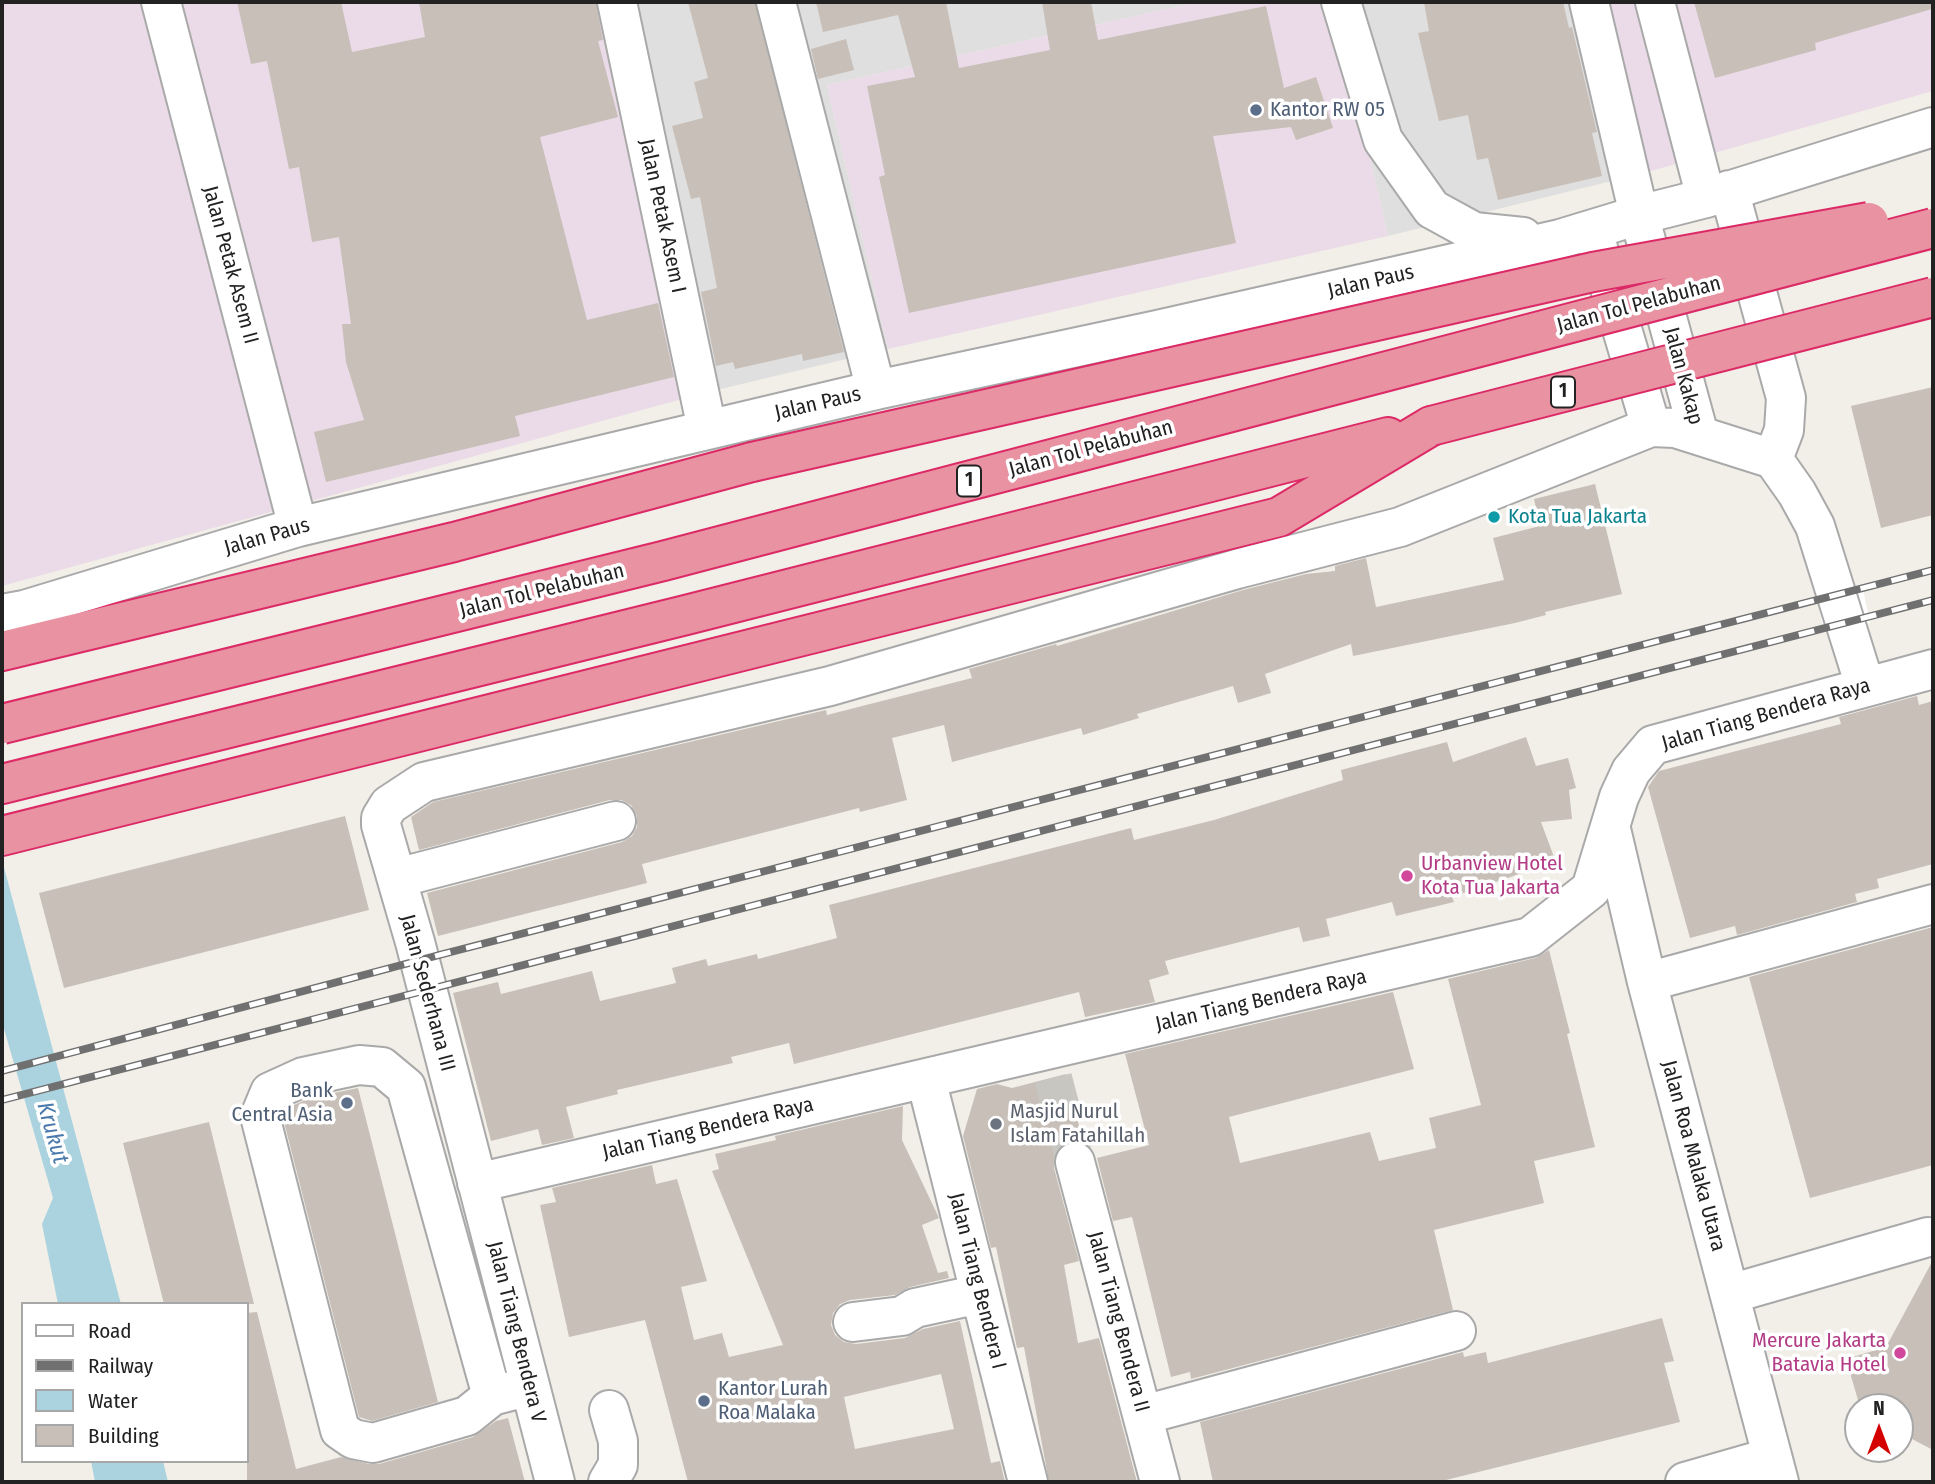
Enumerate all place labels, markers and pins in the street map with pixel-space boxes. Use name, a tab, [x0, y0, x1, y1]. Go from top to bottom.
place label: Kantor RW 05	[1270, 97, 1385, 123]
marker: Kantor RW 05	[1248, 102, 1264, 118]
place label: Kota Tua Jakarta	[1508, 504, 1647, 530]
marker: Kota Tua Jakarta	[1486, 509, 1502, 525]
place label: Urbanview Hotel Kota Tua Jakarta	[1421, 851, 1563, 901]
marker: Urbanview Hotel Kota Tua Jakarta	[1399, 868, 1415, 884]
place label: Bank Central Asia	[232, 1078, 333, 1128]
marker: Bank Central Asia	[339, 1095, 355, 1111]
place label: Masjid Nurul Islam Fatahillah	[1010, 1099, 1145, 1149]
marker: Masjid Nurul Islam Fatahillah	[988, 1116, 1004, 1132]
place label: Mercure Jakarta Batavia Hotel	[1752, 1328, 1886, 1378]
marker: Mercure Jakarta Batavia Hotel	[1892, 1345, 1908, 1361]
place label: Kantor Lurah Roa Malaka	[718, 1376, 828, 1426]
marker: Kantor Lurah Roa Malaka	[696, 1393, 712, 1409]

